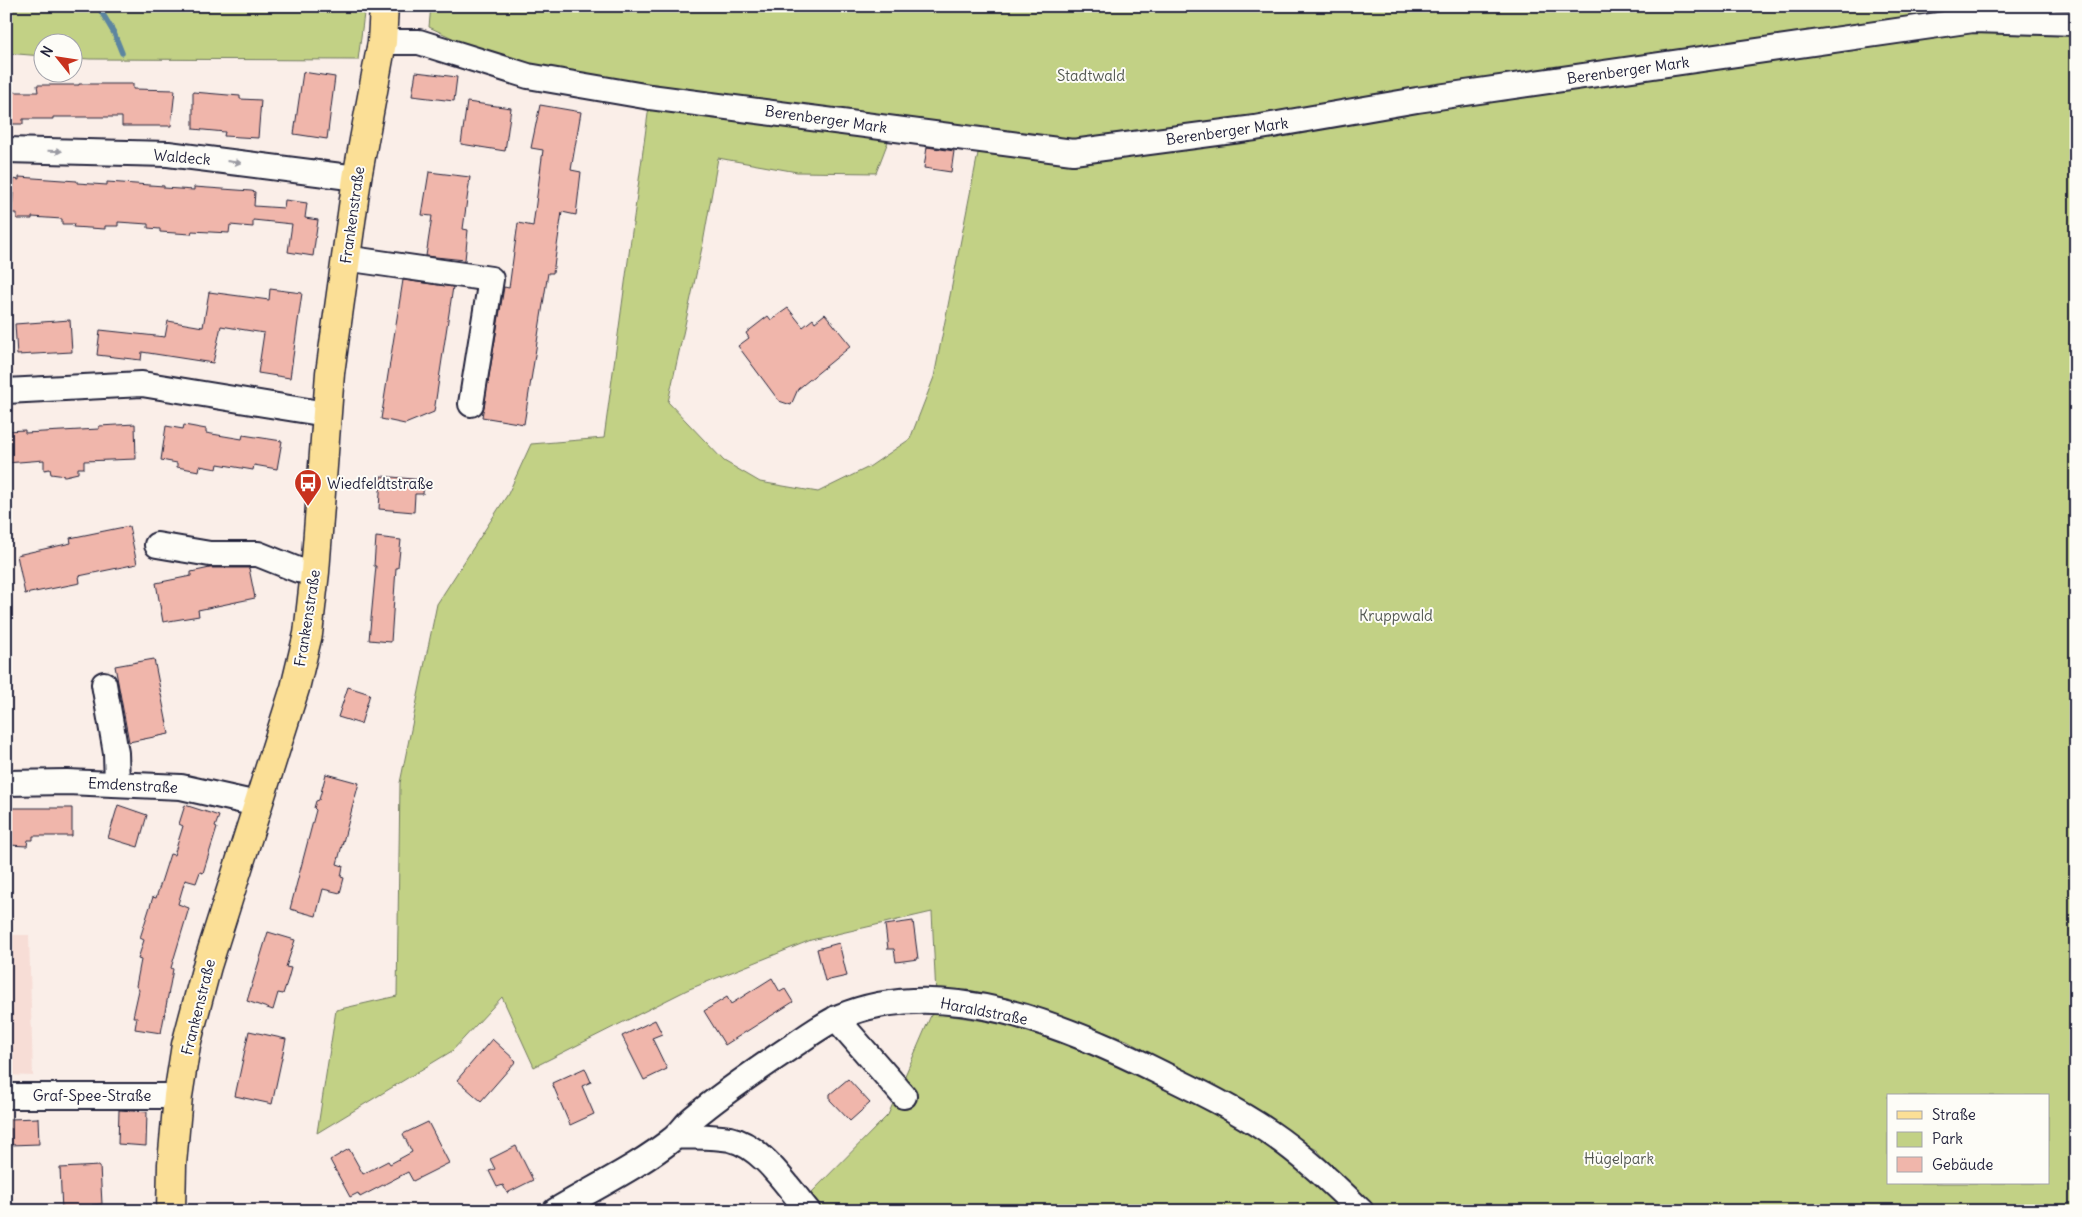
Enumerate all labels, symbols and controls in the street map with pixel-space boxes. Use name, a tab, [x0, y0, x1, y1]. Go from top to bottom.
north arrow	[32, 32, 82, 82]
text: N	[37, 43, 57, 60]
street label: Berenberger Mark	[1566, 52, 1691, 88]
park label: Stadtwald	[1057, 66, 1125, 85]
street label: Berenberger Mark	[764, 101, 889, 137]
street label: Berenberger Mark	[1165, 113, 1290, 149]
street label: Waldeck	[153, 145, 212, 169]
one-way arrow	[47, 147, 63, 155]
one-way arrow	[227, 158, 243, 166]
street label: Frankenstraße	[336, 165, 368, 265]
bus stop icon: Wiedfeldtstraße	[293, 468, 323, 507]
place label: Wiedfeldtstraße	[327, 474, 433, 493]
street label: Frankenstraße	[290, 568, 324, 668]
park label: Kruppwald	[1359, 606, 1433, 625]
street label: Emdenstraße	[88, 773, 178, 797]
street label: Frankenstraße	[177, 957, 219, 1057]
street label: Haraldstraße	[939, 993, 1029, 1029]
street label: Graf-Spee-Straße	[33, 1086, 151, 1105]
legend	[1887, 1094, 2050, 1184]
text: Straße	[1932, 1105, 1976, 1124]
text: Park	[1932, 1129, 1963, 1148]
park label: Hügelpark	[1584, 1149, 1654, 1168]
text: Gebäude	[1932, 1155, 1993, 1174]

